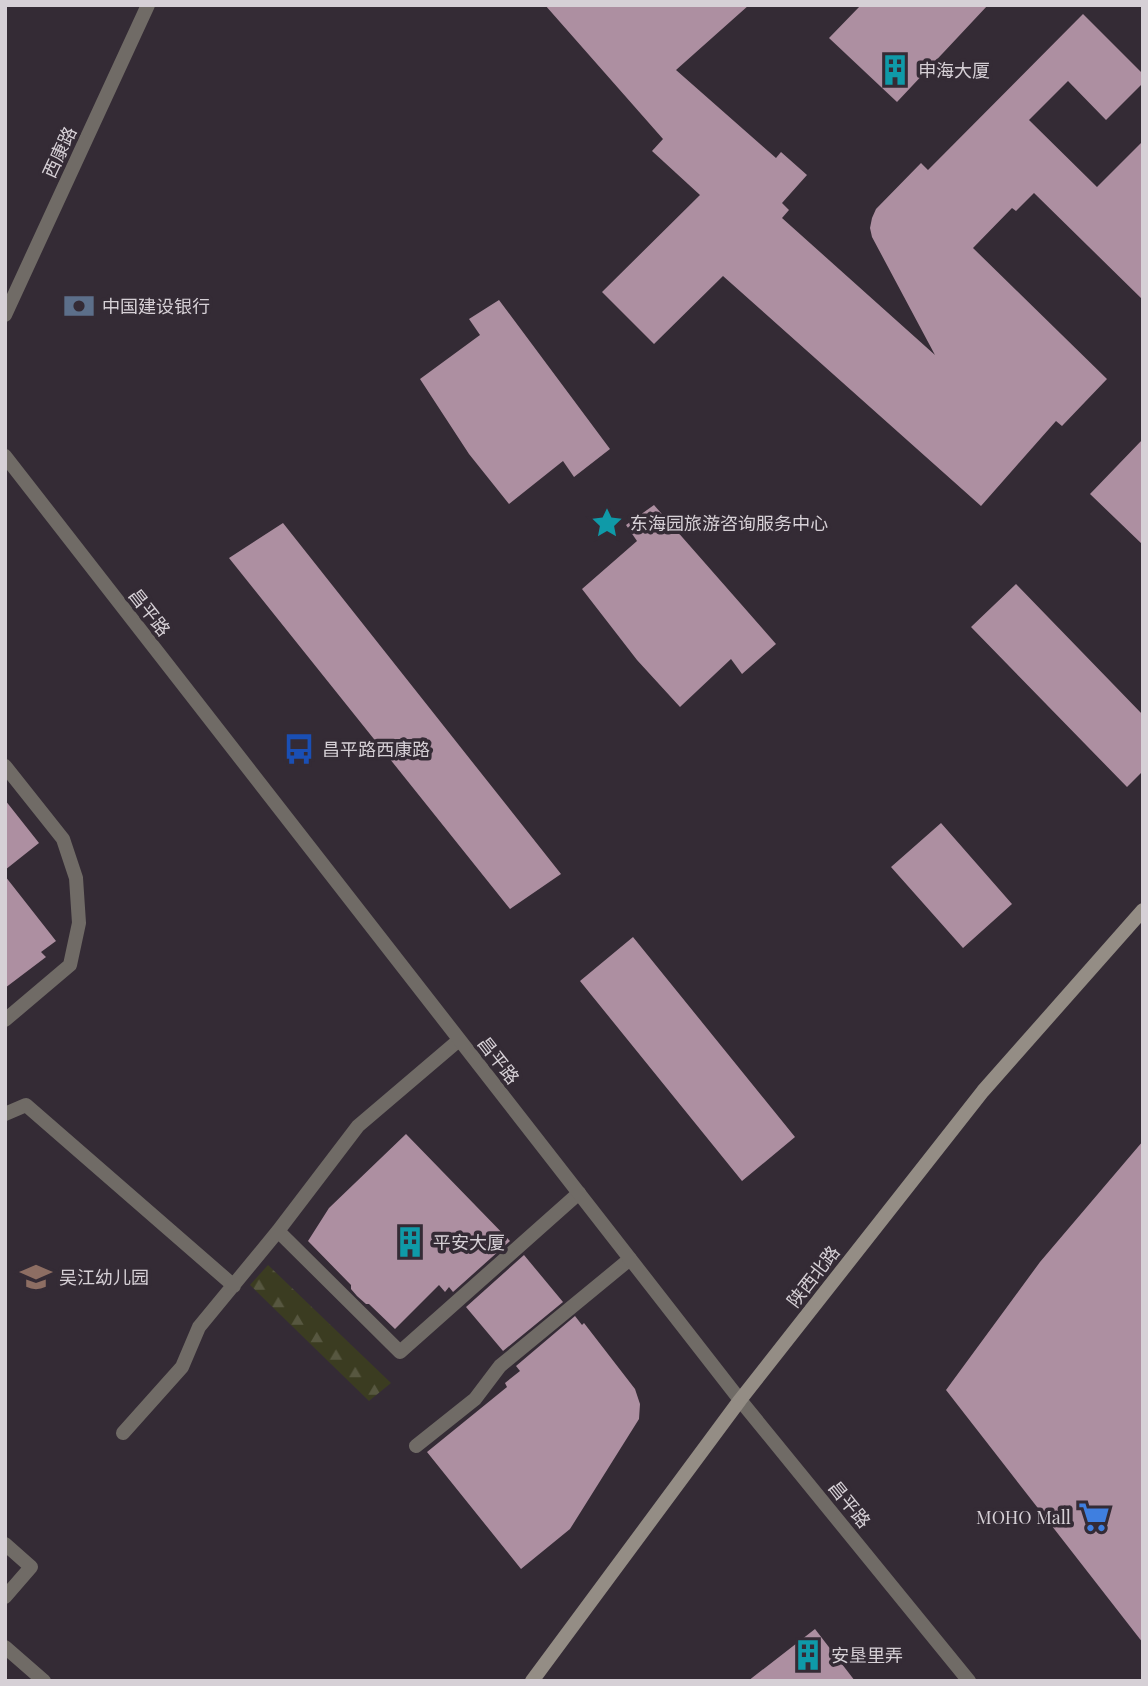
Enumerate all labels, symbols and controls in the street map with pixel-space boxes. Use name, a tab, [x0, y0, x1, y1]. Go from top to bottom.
building icon: 申海大厦	[878, 53, 912, 87]
place label: 申海大厦	[918, 58, 990, 82]
street label: 西康路	[37, 122, 81, 182]
bank icon: 中国建设银行	[62, 289, 96, 323]
place label: 中国建设银行	[102, 294, 210, 318]
place icon: 东海园旅游咨询服务中心	[590, 506, 624, 540]
place label: 东海园旅游咨询服务中心	[630, 511, 828, 535]
street label: 昌平路	[124, 583, 176, 641]
bus stop icon: 昌平路西康路	[282, 732, 316, 766]
place label: 昌平路西康路	[322, 737, 430, 761]
street label: 昌平路	[473, 1031, 525, 1089]
building icon: 平安大厦	[393, 1225, 427, 1259]
place label: 平安大厦	[433, 1230, 505, 1254]
street label: 陕西北路	[781, 1240, 845, 1312]
school or university icon: 吴江幼儿园	[19, 1260, 53, 1294]
place label: 吴江幼儿园	[59, 1265, 149, 1289]
street label: 昌平路	[824, 1475, 876, 1533]
supermarket icon: MOHO Mall	[1077, 1500, 1111, 1534]
place label: MOHO Mall	[976, 1505, 1071, 1529]
building icon: 安垦里弄	[791, 1638, 825, 1672]
place label: 安垦里弄	[831, 1643, 903, 1667]

